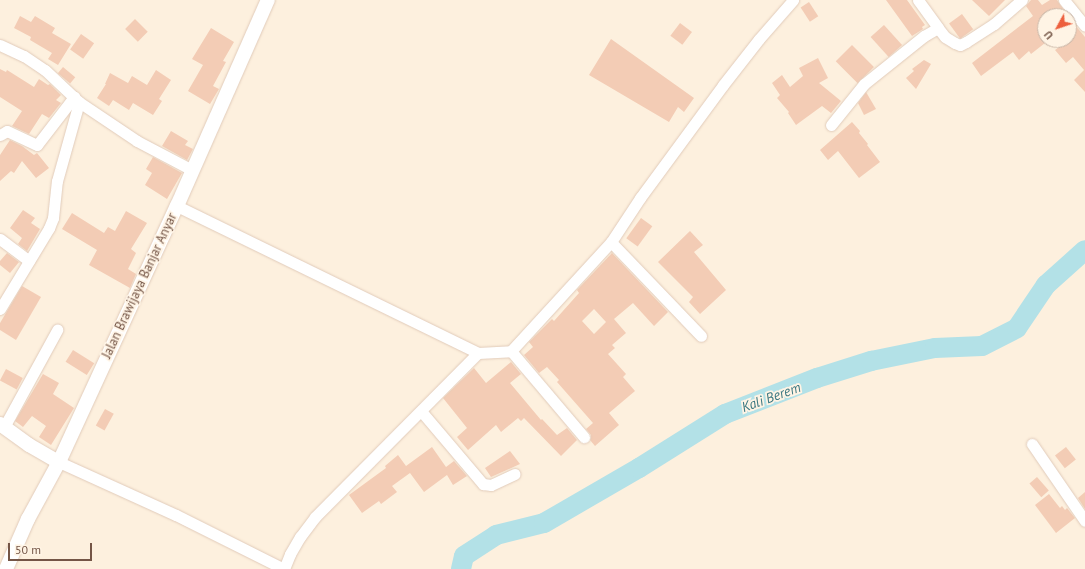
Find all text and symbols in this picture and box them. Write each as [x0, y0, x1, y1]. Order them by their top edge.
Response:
north arrow [1037, 8, 1077, 48]
text: U [1041, 28, 1056, 42]
street label: Jalan Brawijaya Banjar Anyar [99, 211, 181, 361]
water label: Kali Berem [739, 379, 803, 415]
scale bar [10, 535, 94, 561]
text: 50 m [15, 542, 41, 557]

